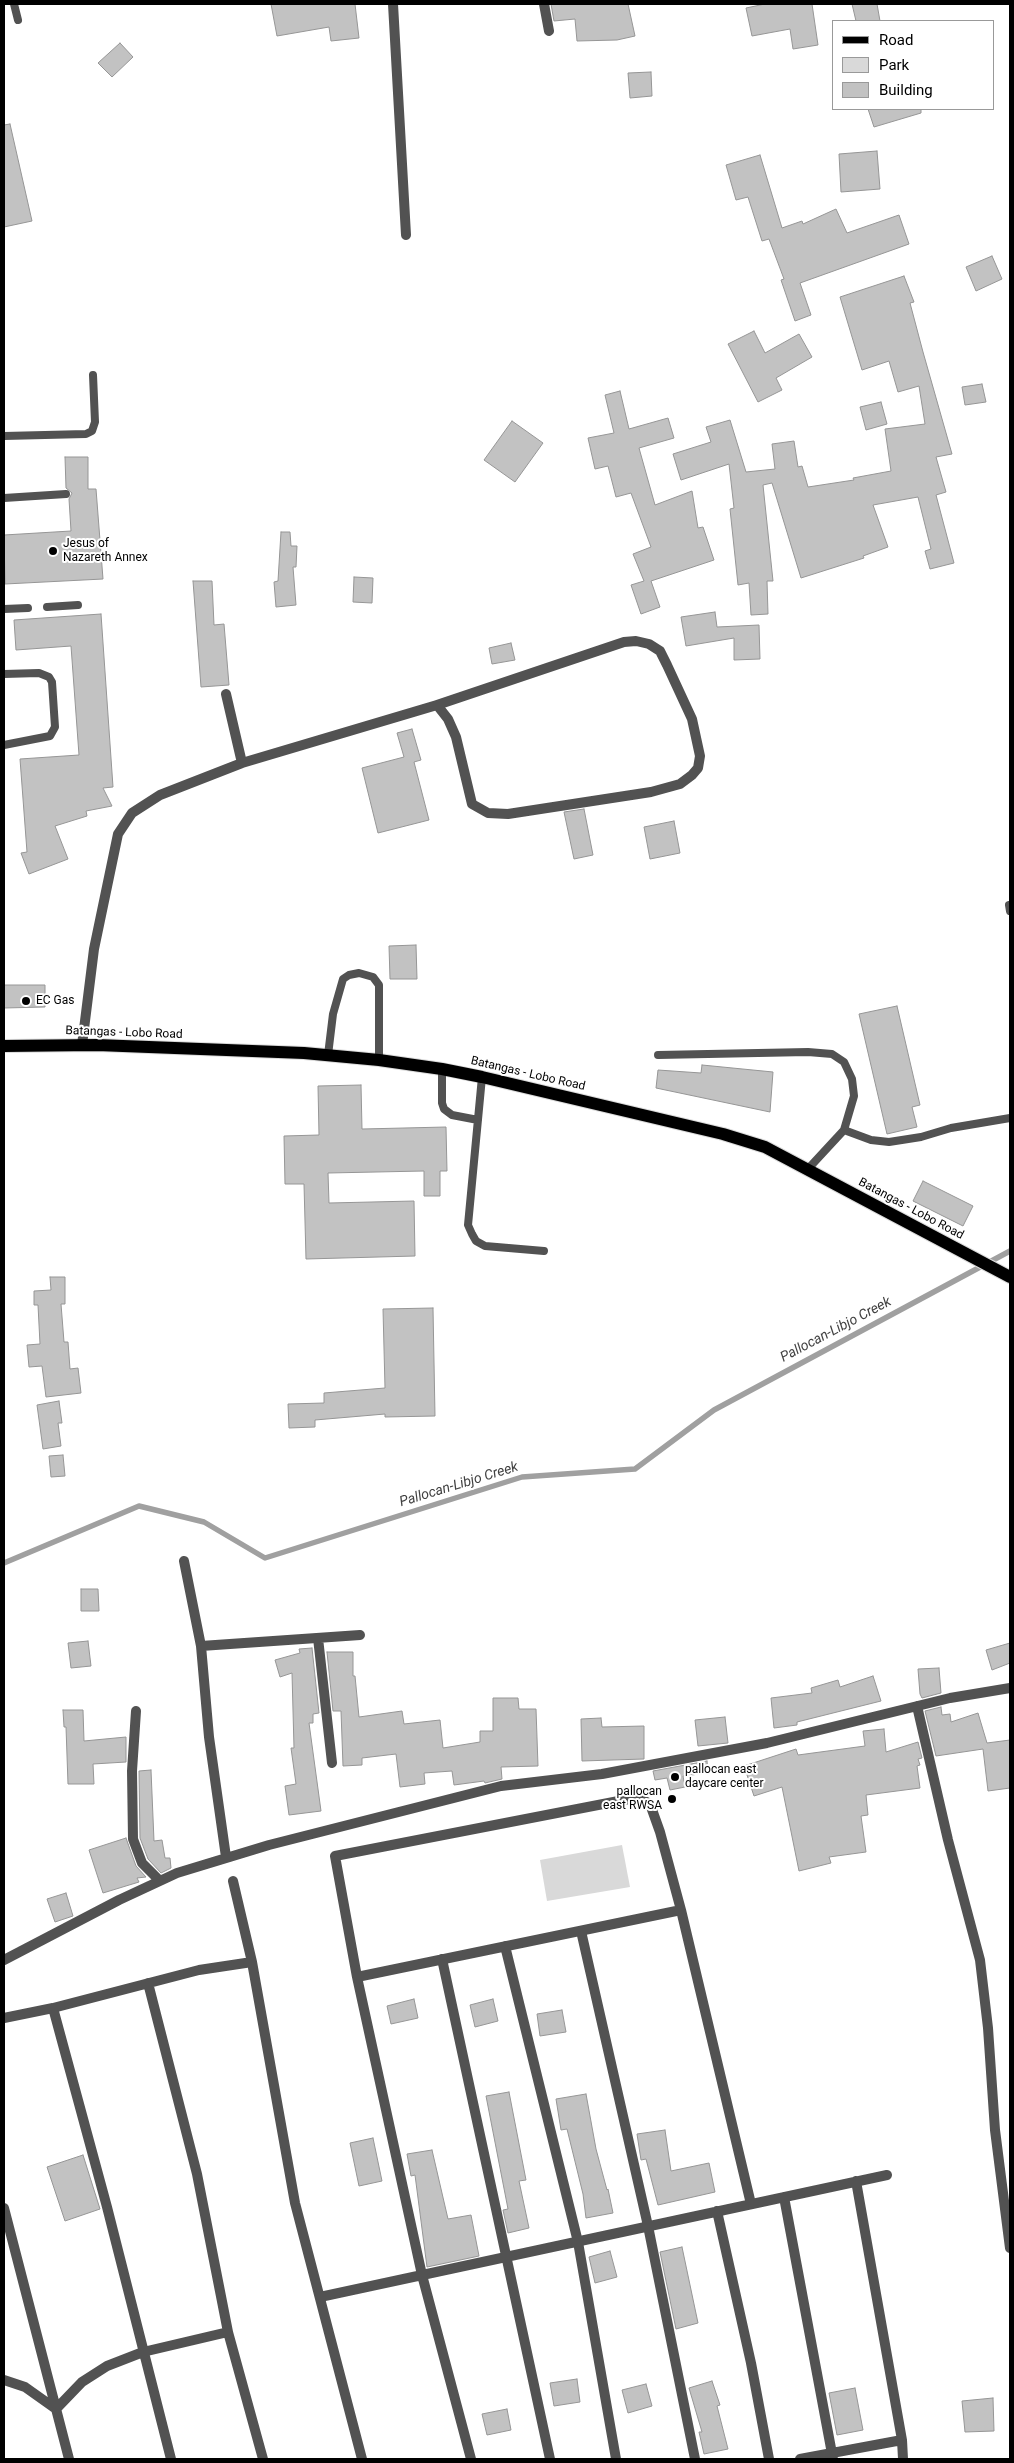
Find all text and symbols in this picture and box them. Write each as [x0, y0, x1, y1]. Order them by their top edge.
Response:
legend [832, 20, 994, 110]
text: Road [879, 31, 913, 49]
text: Park [879, 56, 909, 74]
text: Building [879, 81, 933, 99]
place label: Jesus of Nazareth Annex [63, 537, 148, 565]
marker: Jesus of Nazareth Annex [47, 545, 59, 557]
place label: EC Gas [36, 994, 75, 1008]
marker: EC Gas [20, 995, 32, 1007]
street label: Batangas - Lobo Road [65, 1024, 183, 1042]
street label: Batangas - Lobo Road [469, 1054, 587, 1094]
street label: Batangas - Lobo Road [856, 1175, 966, 1243]
water label: Pallocan-Libjo Creek [778, 1294, 894, 1366]
water label: Pallocan-Libjo Creek [398, 1459, 520, 1511]
place label: pallocan east daycare center [685, 1763, 764, 1791]
marker: pallocan east daycare center [669, 1771, 681, 1783]
place label: pallocan east RWSA [603, 1785, 662, 1813]
marker: pallocan east RWSA [666, 1793, 678, 1805]

